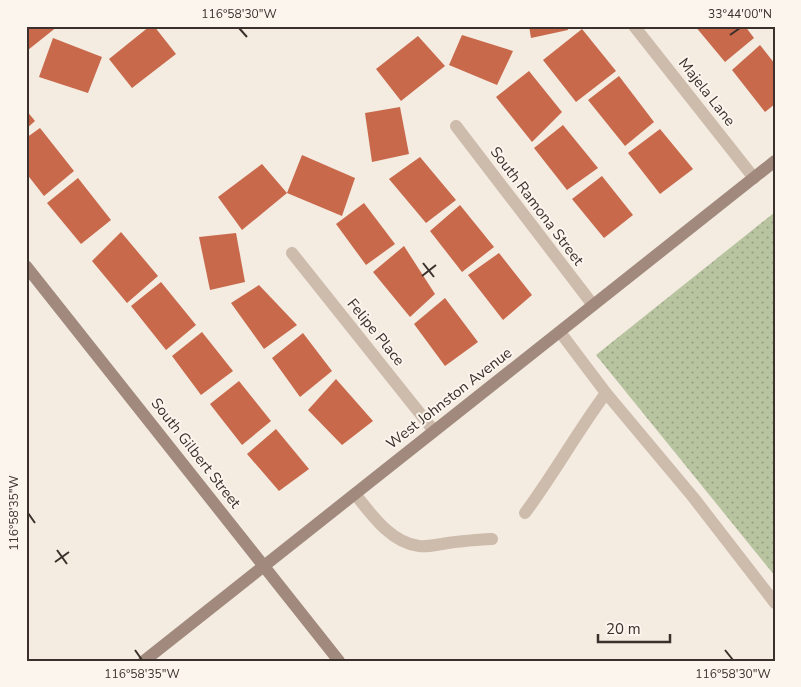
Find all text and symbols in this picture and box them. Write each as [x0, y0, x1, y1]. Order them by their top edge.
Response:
text: 116°58'30"W [201, 6, 277, 22]
text: 33°44'00"N [708, 6, 772, 22]
street label: Majela Lane [674, 54, 740, 130]
street label: South Ramona Street [486, 142, 589, 270]
street label: Felipe Place [343, 294, 409, 370]
street label: West Johnston Avenue [382, 343, 516, 453]
street label: South Gilbert Street [147, 394, 246, 513]
text: 116°58'35"W [6, 475, 22, 551]
scale bar [598, 612, 671, 644]
text: 20 m [606, 619, 641, 639]
text: 116°58'35"W [104, 666, 180, 682]
text: 116°58'30"W [695, 666, 771, 682]

